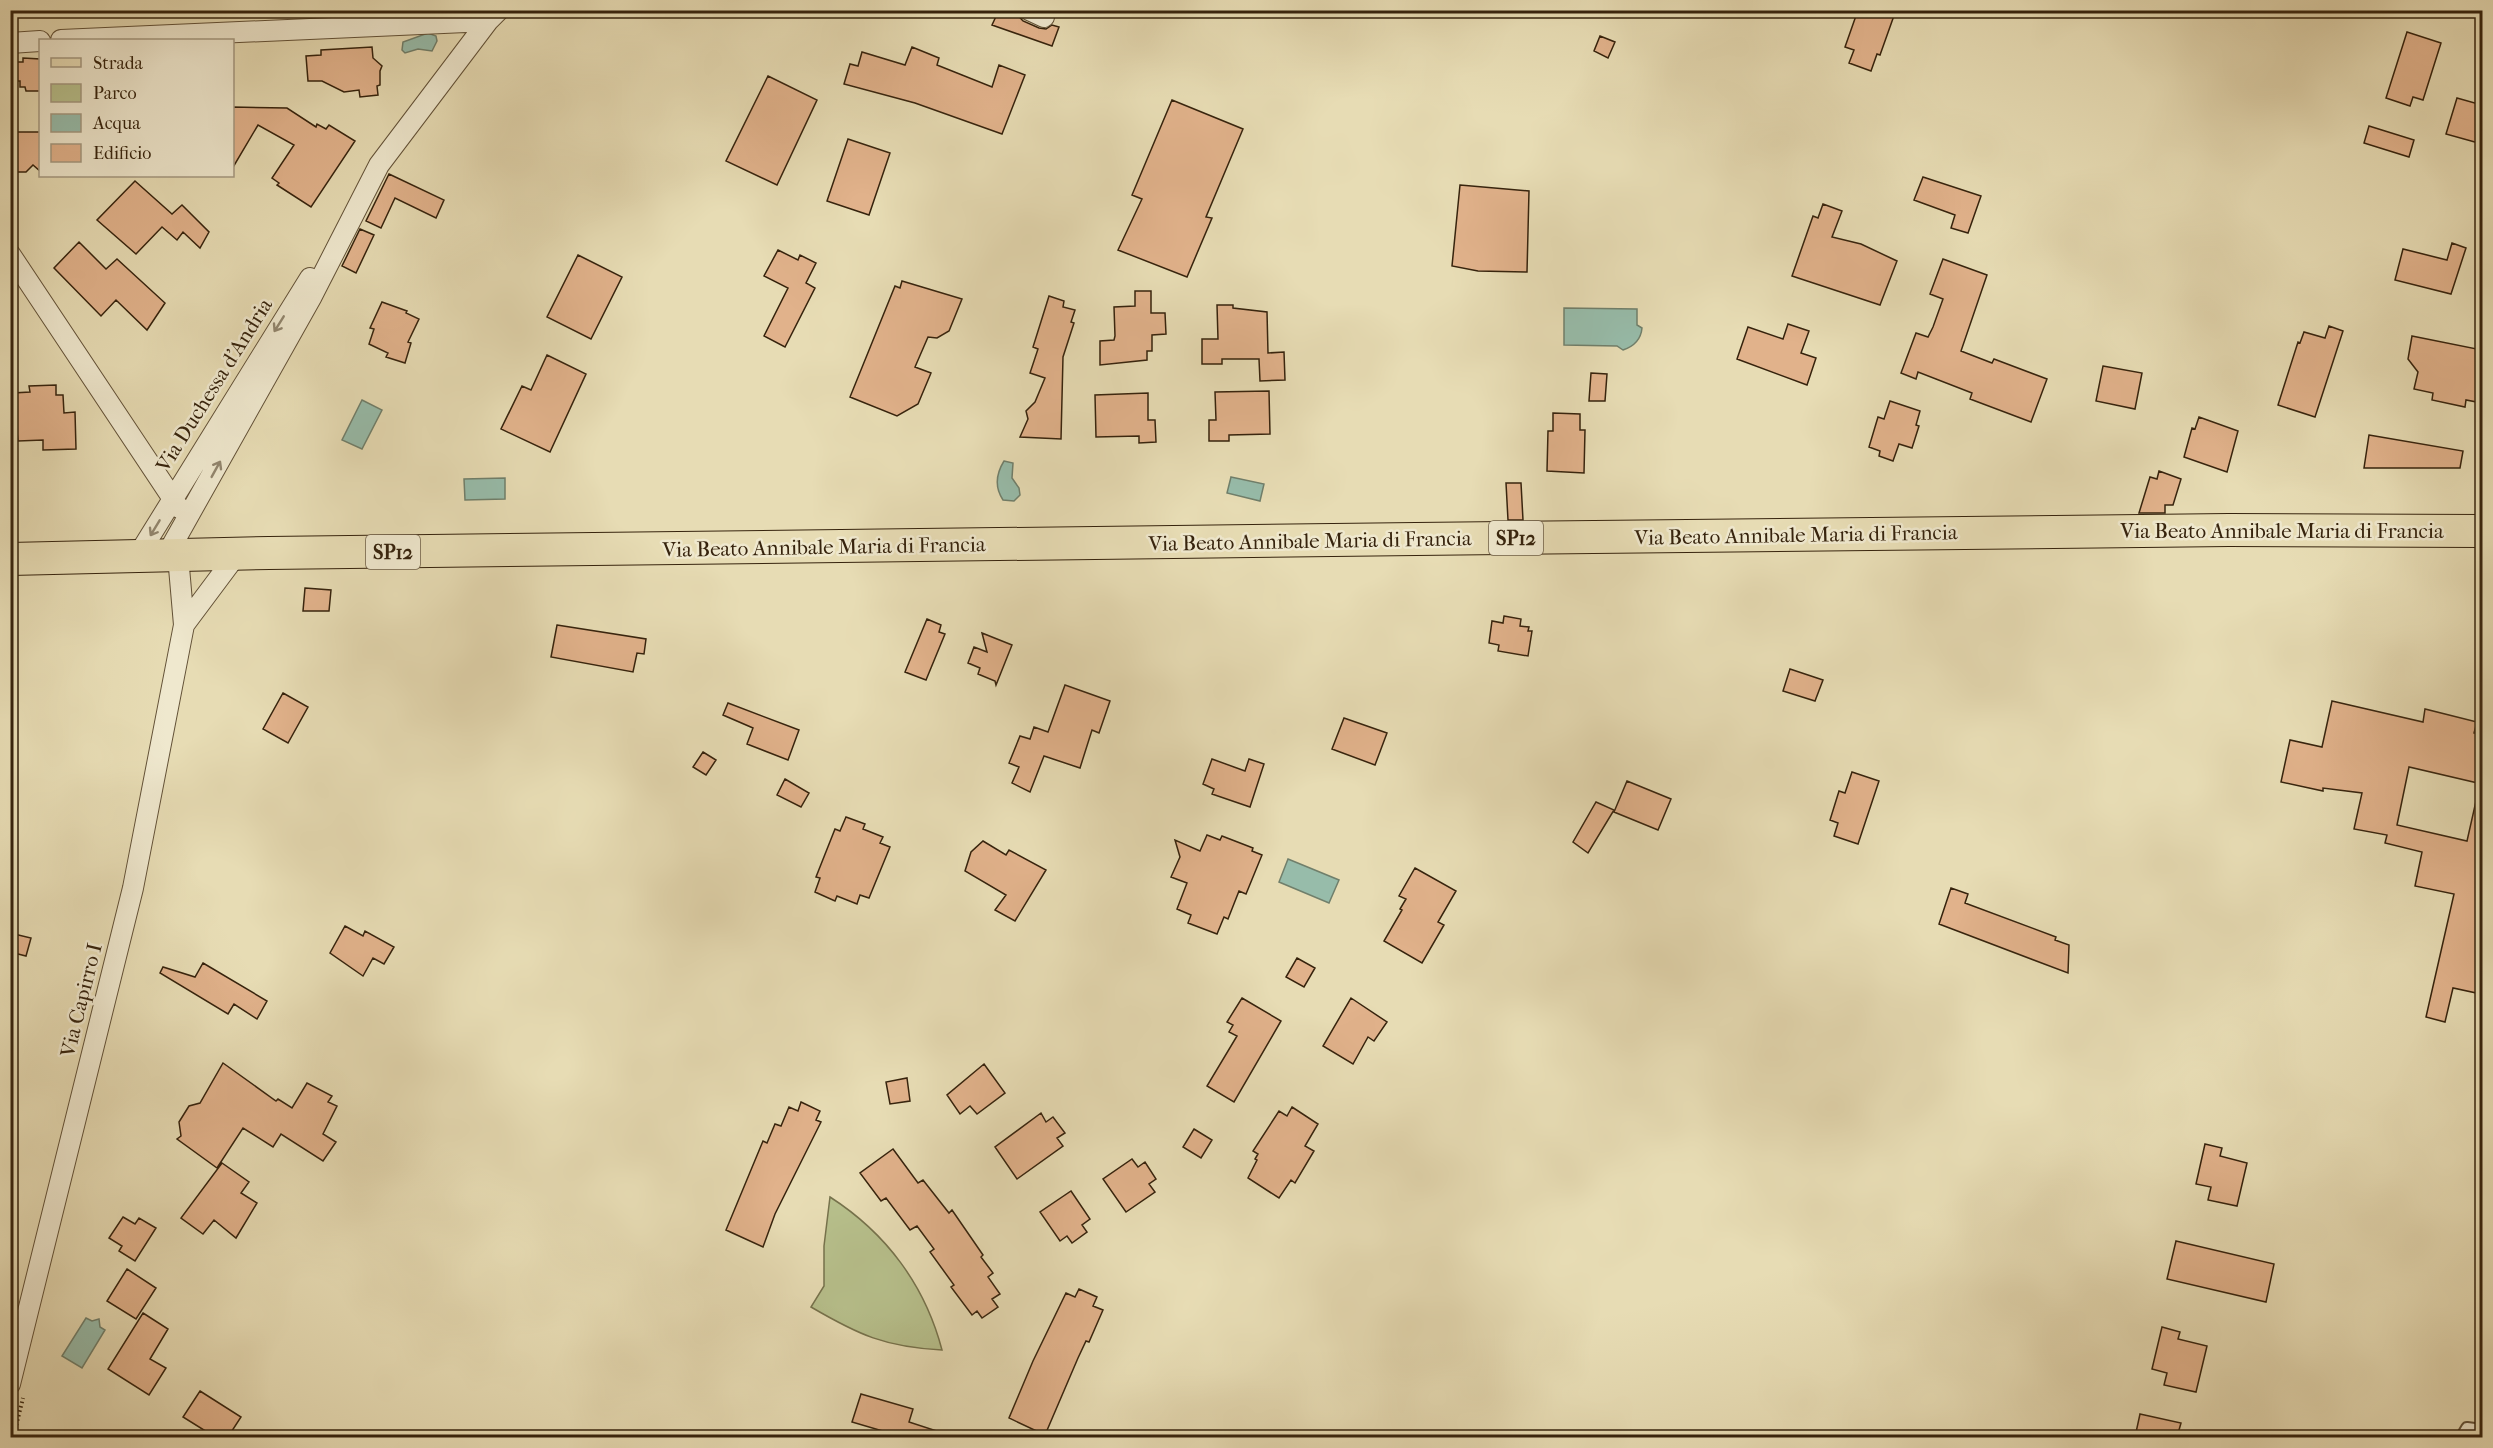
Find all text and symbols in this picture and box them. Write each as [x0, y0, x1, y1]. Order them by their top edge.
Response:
legend [39, 39, 234, 177]
text: Strada [93, 53, 144, 74]
text: Parco [93, 83, 137, 104]
text: Acqua [92, 113, 141, 134]
text: Edificio [93, 143, 151, 164]
street label: Via Duchessa d'Andria [150, 294, 277, 477]
one-way arrow [273, 315, 285, 332]
one-way arrow [210, 461, 222, 478]
one-way arrow [148, 519, 160, 536]
street label: Via Beato Annibale Maria di Francia [2119, 519, 2444, 543]
street label: Via Beato Annibale Maria di Francia [1633, 520, 1958, 550]
road number: SP12 [1489, 521, 1543, 555]
street label: Via Beato Annibale Maria di Francia [1147, 526, 1472, 556]
street label: Via Beato Annibale Maria di Francia [661, 532, 986, 562]
road number: SP12 [366, 535, 420, 569]
street label: Via Capirro I [55, 941, 107, 1060]

